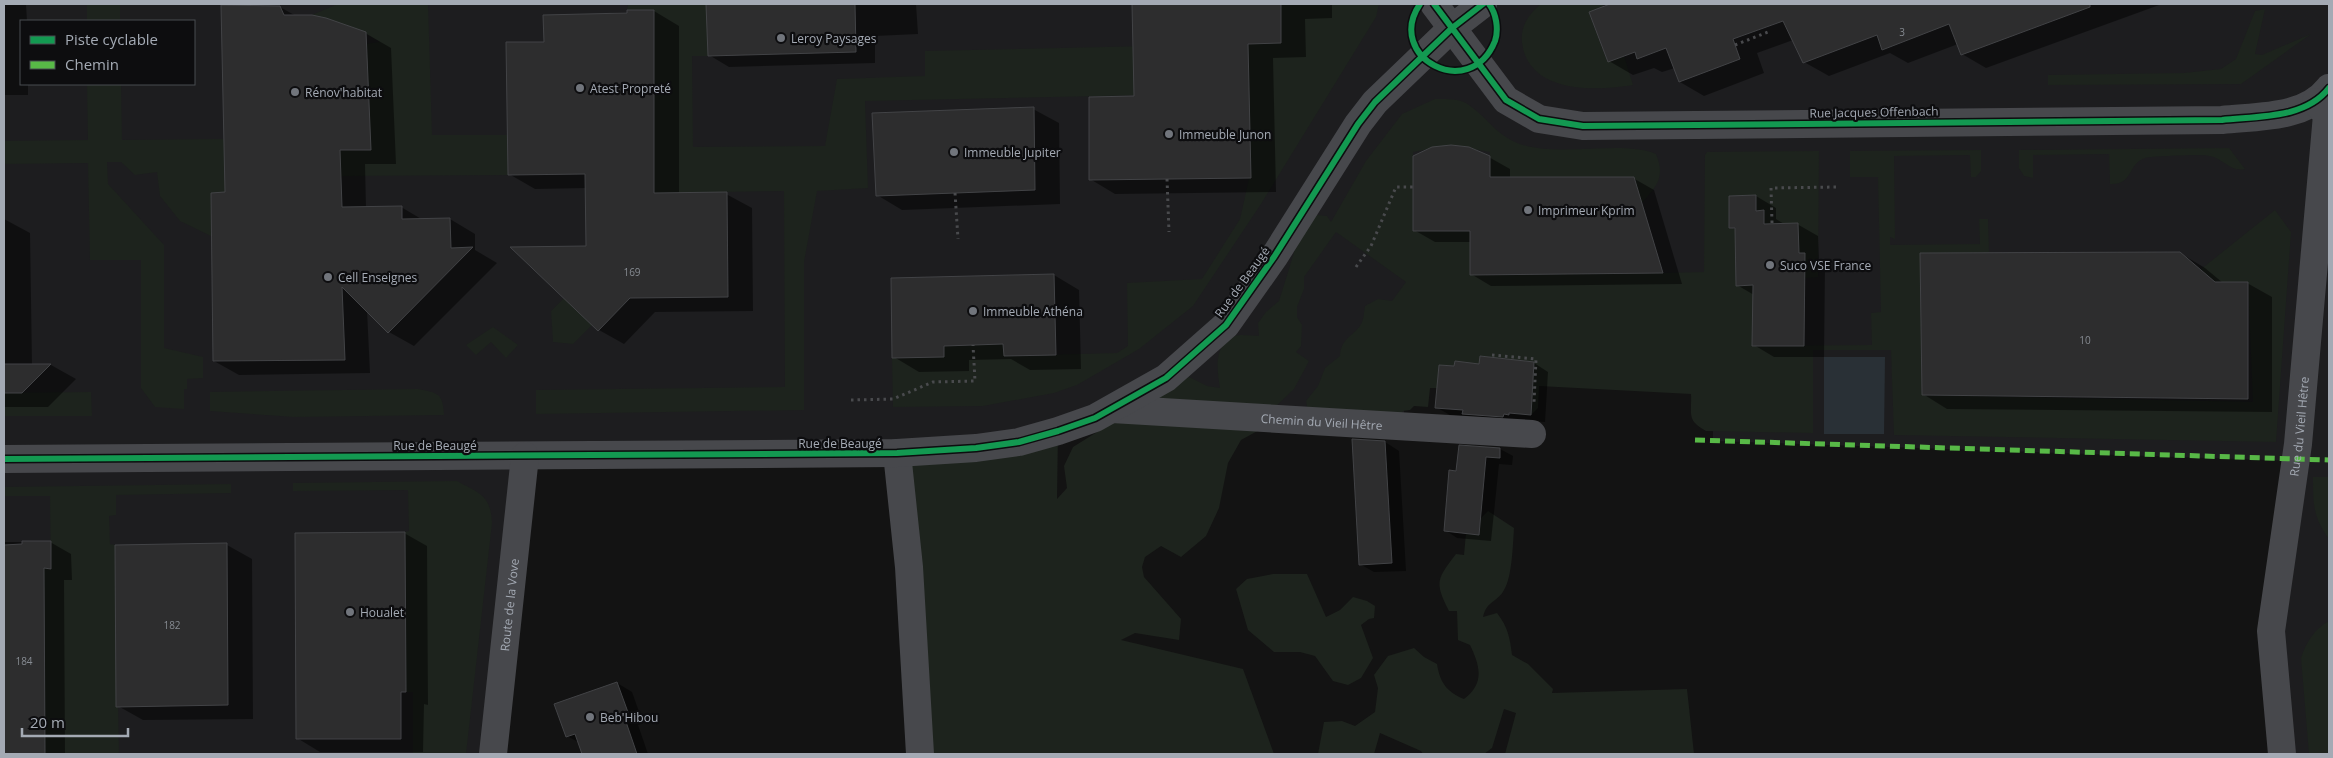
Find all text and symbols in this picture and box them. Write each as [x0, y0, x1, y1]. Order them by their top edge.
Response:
legend [20, 20, 195, 85]
house number: 3 [1899, 25, 1905, 39]
text: Piste cyclable [65, 29, 158, 49]
place label: Leroy Paysages [791, 30, 877, 47]
marker: Leroy Paysages [775, 32, 787, 44]
text: Chemin [65, 54, 119, 74]
place label: Atest Propreté [590, 80, 671, 97]
marker: Atest Propreté [574, 82, 586, 94]
place label: Rénov'habitat [305, 84, 382, 101]
marker: Rénov'habitat [289, 86, 301, 98]
street label: Rue Jacques Offenbach [1809, 102, 1939, 122]
place label: Immeuble Junon [1179, 126, 1271, 143]
marker: Immeuble Junon [1163, 128, 1175, 140]
place label: Immeuble Jupiter [964, 144, 1061, 161]
marker: Immeuble Jupiter [948, 146, 960, 158]
place label: Imprimeur Kprim [1538, 202, 1635, 219]
marker: Imprimeur Kprim [1522, 204, 1534, 216]
street label: Rue de Beaugé [1211, 243, 1274, 321]
place label: Suco VSE France [1780, 257, 1871, 274]
marker: Suco VSE France [1764, 259, 1776, 271]
house number: 169 [623, 265, 641, 279]
place label: Cell Enseignes [338, 269, 418, 286]
marker: Cell Enseignes [322, 271, 334, 283]
place label: Immeuble Athéna [983, 303, 1083, 320]
marker: Immeuble Athéna [967, 305, 979, 317]
house number: 10 [2079, 333, 2091, 347]
street label: Rue du Vieil Hêtre [2285, 376, 2312, 477]
street label: Chemin du Vieil Hêtre [1260, 409, 1383, 434]
street label: Rue de Beaugé [798, 435, 882, 452]
street label: Rue de Beaugé [393, 437, 477, 454]
street label: Route de la Vove [496, 557, 522, 652]
place label: Houalet [360, 604, 404, 621]
marker: Houalet [344, 606, 356, 618]
house number: 182 [163, 618, 181, 632]
house number: 184 [15, 654, 33, 668]
scale bar [22, 706, 129, 738]
place label: Beb'Hibou [600, 709, 658, 726]
marker: Beb'Hibou [584, 711, 596, 723]
text: 20 m [30, 712, 65, 732]

